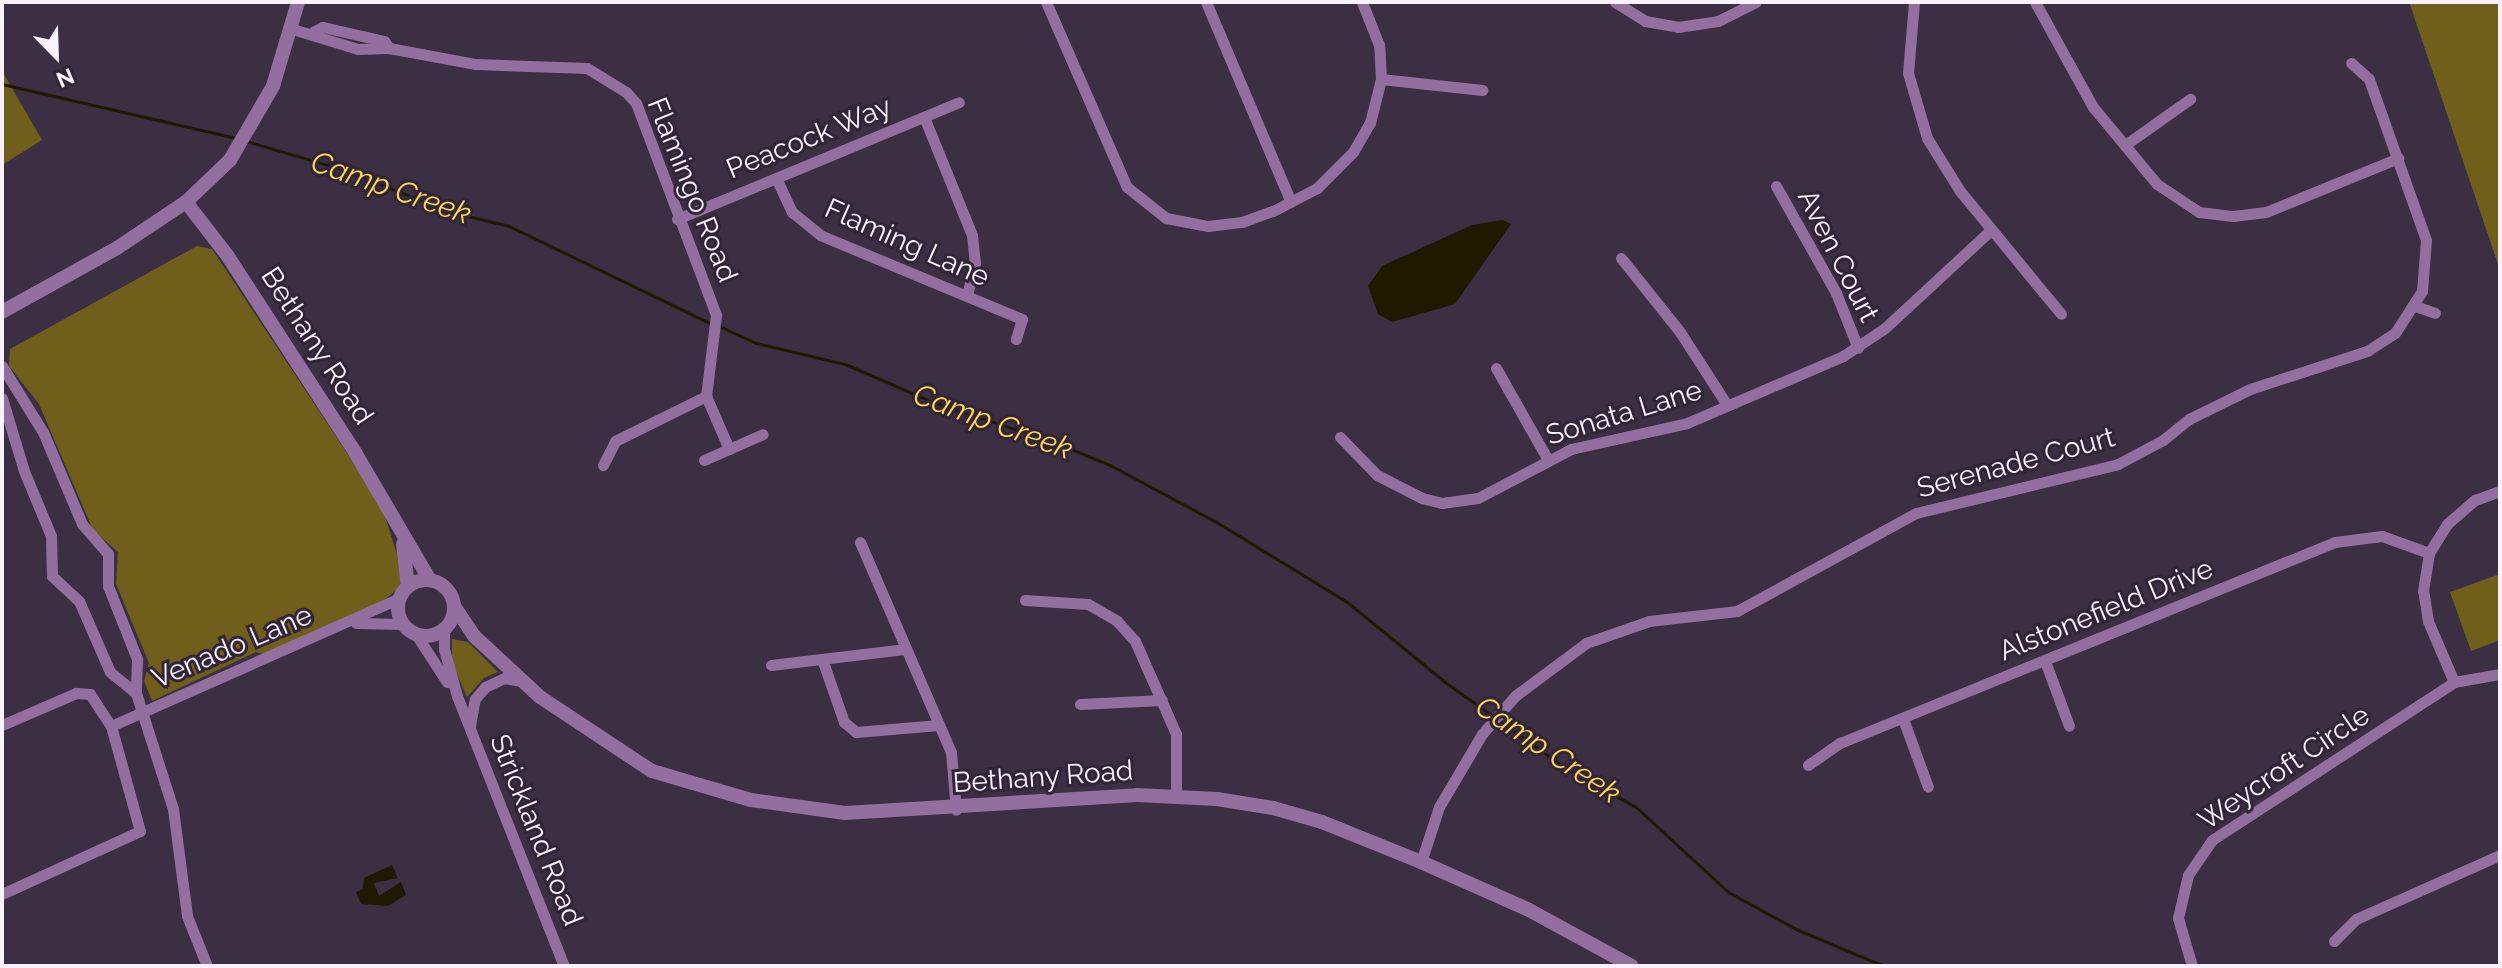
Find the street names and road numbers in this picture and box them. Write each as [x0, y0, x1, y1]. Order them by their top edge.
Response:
street label: Peacock Way [721, 89, 897, 187]
street label: Flamingo Road [640, 93, 744, 287]
street label: Aven Court [1790, 184, 1886, 328]
street label: Flaming Lane [820, 192, 994, 294]
street label: Bethany Road [254, 261, 380, 431]
street label: Sonata Lane [1542, 373, 1706, 453]
street label: Serenade Court [1913, 420, 2119, 506]
street label: Alstonefield Drive [1994, 552, 2218, 668]
street label: Venado Lane [147, 598, 317, 696]
street label: Weycroft Circle [2192, 698, 2376, 838]
street label: Strickland Road [482, 730, 590, 930]
street label: Bethany Road [951, 754, 1135, 800]

